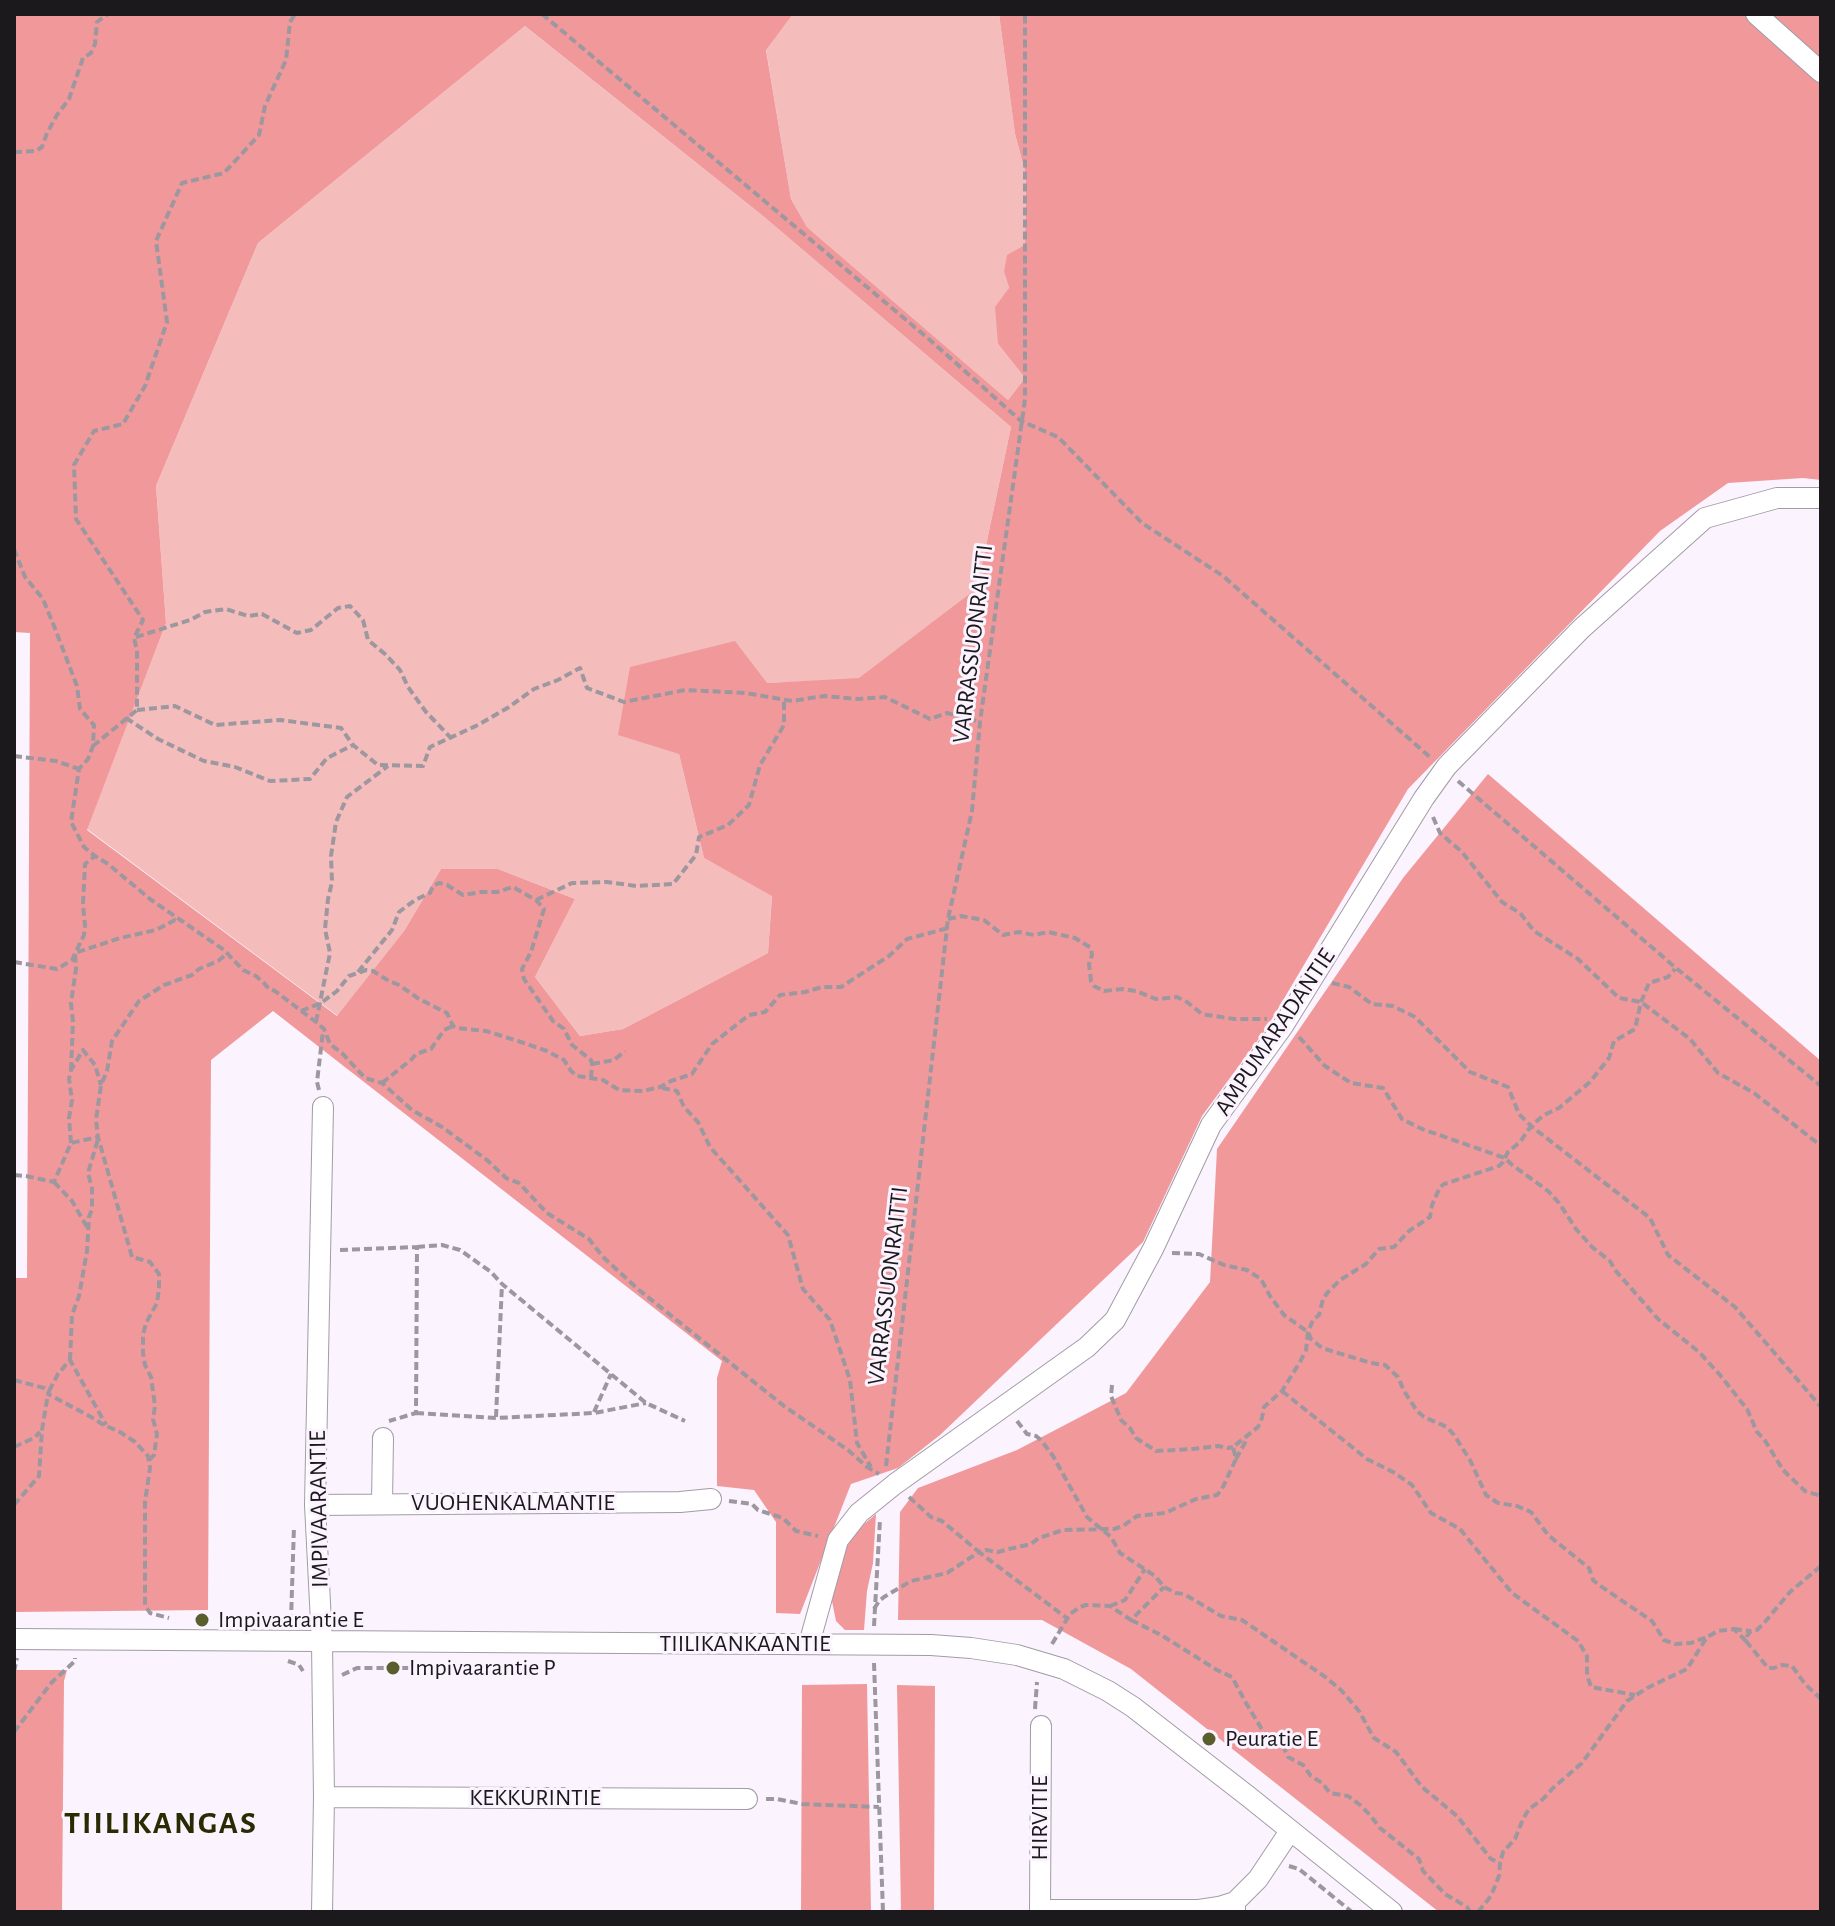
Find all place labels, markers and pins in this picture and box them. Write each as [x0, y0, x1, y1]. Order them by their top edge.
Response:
place label: Impivaarantie E [218, 1606, 364, 1634]
marker: Impivaarantie E [193, 1611, 211, 1629]
place label: Impivaarantie P [409, 1654, 556, 1682]
marker: Impivaarantie P [384, 1659, 402, 1677]
place label: Peuratie E [1225, 1725, 1318, 1753]
marker: Peuratie E [1200, 1730, 1218, 1748]

